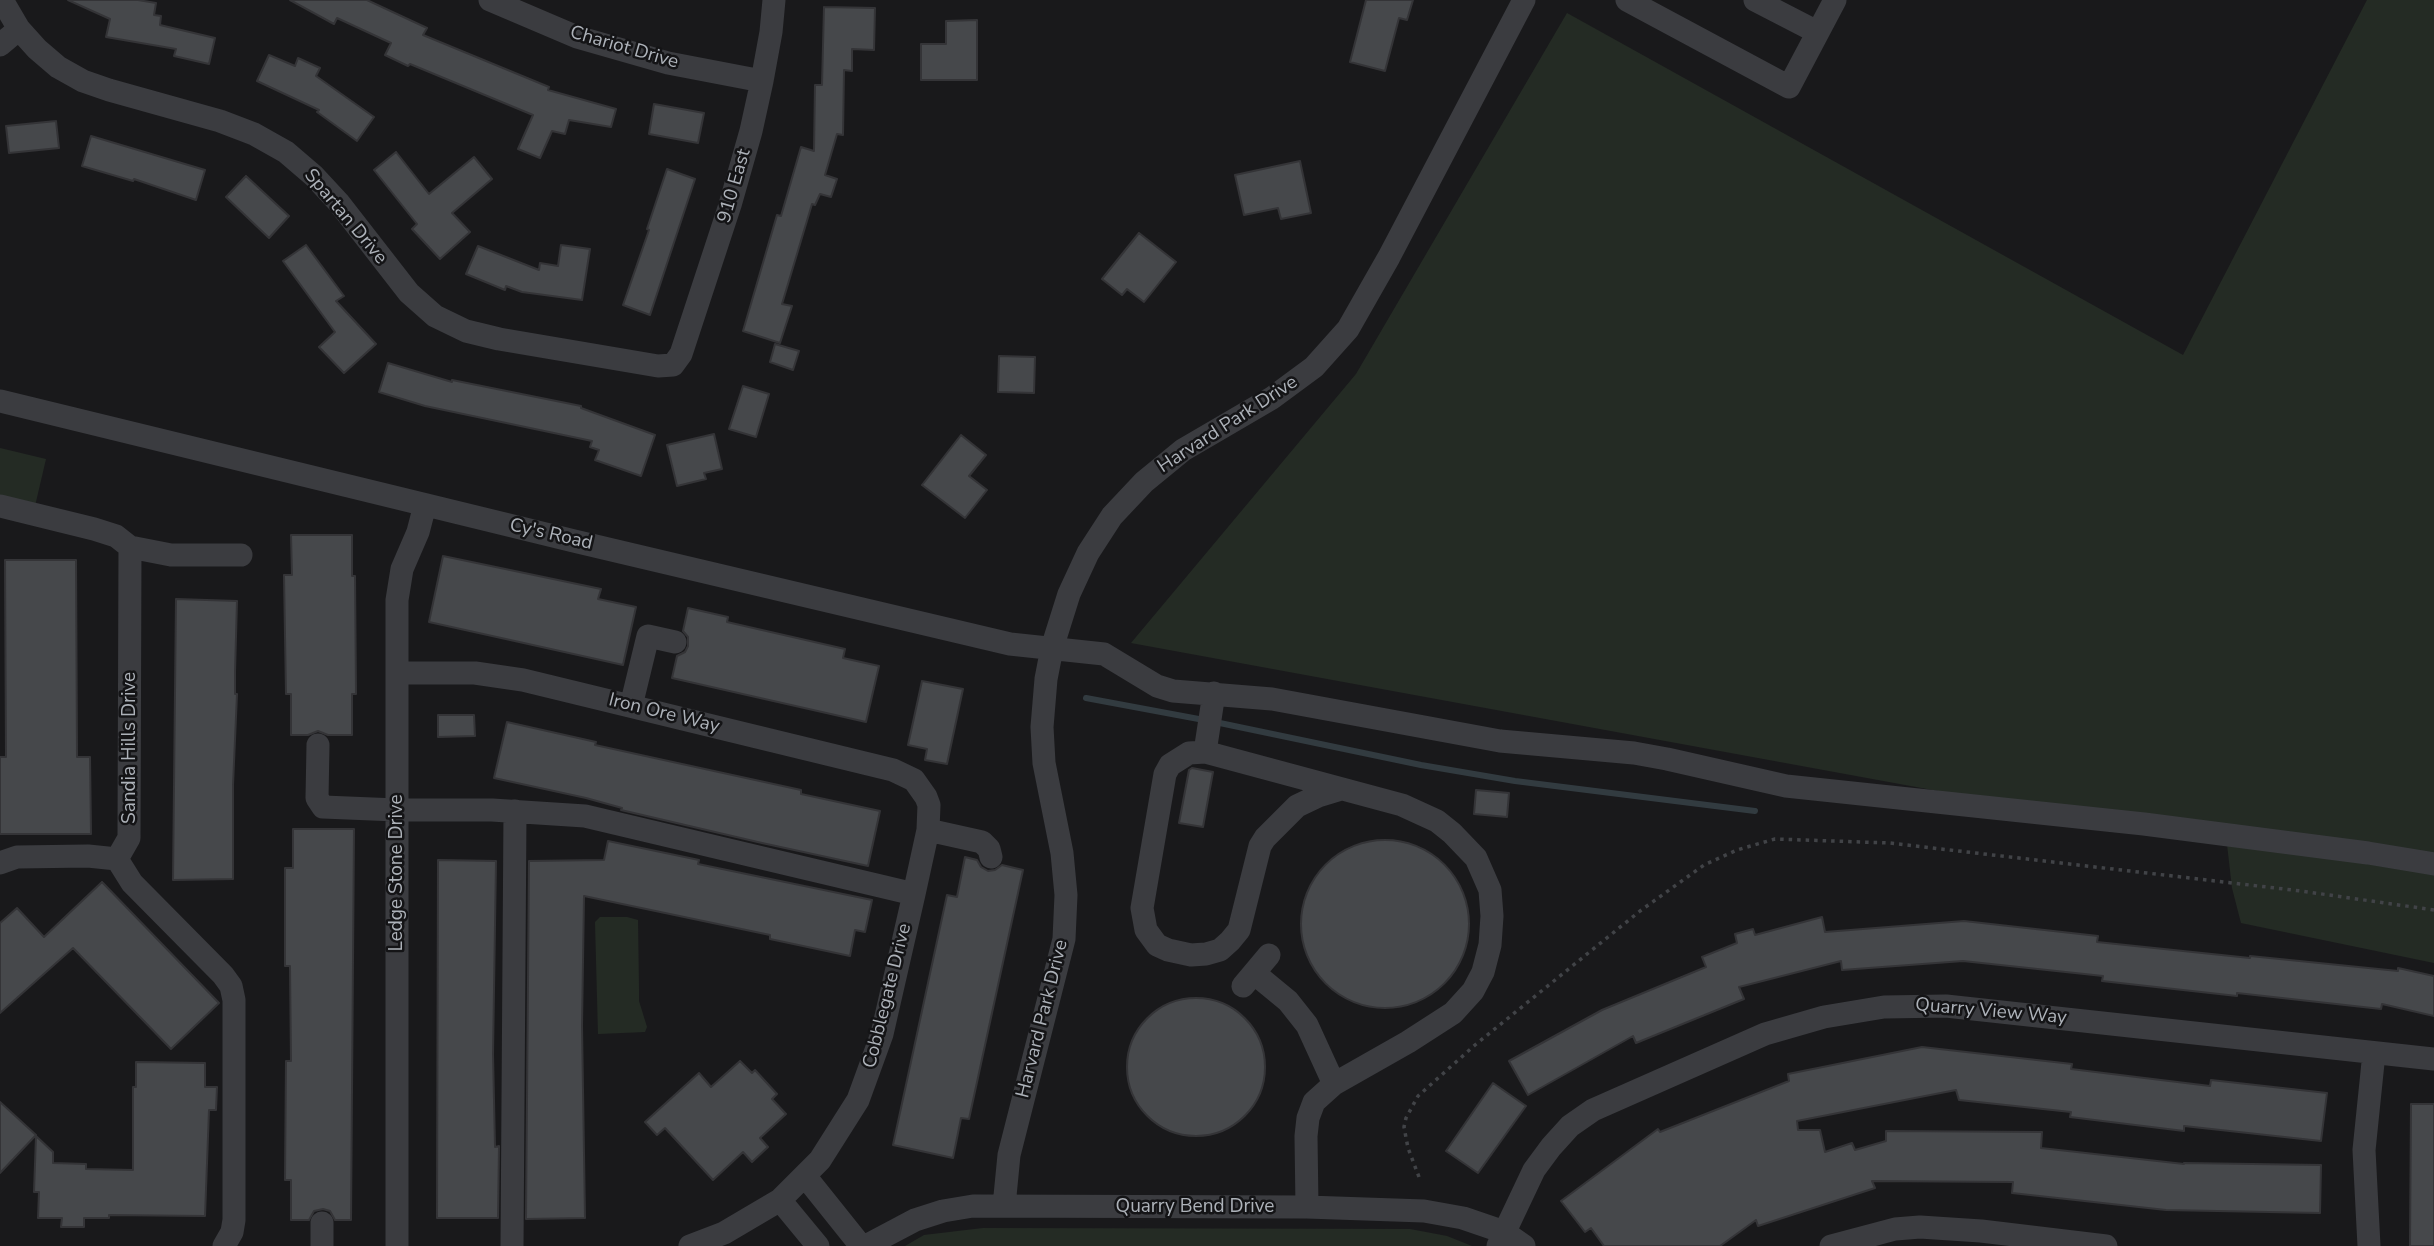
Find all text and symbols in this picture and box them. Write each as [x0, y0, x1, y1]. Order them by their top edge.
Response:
street label: Chariot Drive [567, 22, 681, 74]
street label: 910 East [714, 146, 756, 226]
street label: Spartan Drive [298, 165, 392, 269]
street label: Harvard Park Drive [1154, 371, 1302, 479]
street label: Cy's Road [507, 514, 595, 556]
street label: Sandia Hills Drive [119, 672, 141, 824]
street label: Iron Ore Way [606, 689, 722, 739]
street label: Ledge Stone Drive [386, 794, 408, 952]
street label: Cobblegate Drive [859, 921, 917, 1071]
street label: Harvard Park Drive [1012, 938, 1074, 1100]
street label: Quarry View Way [1914, 994, 2068, 1030]
street label: Quarry Bend Drive [1116, 1196, 1274, 1218]

